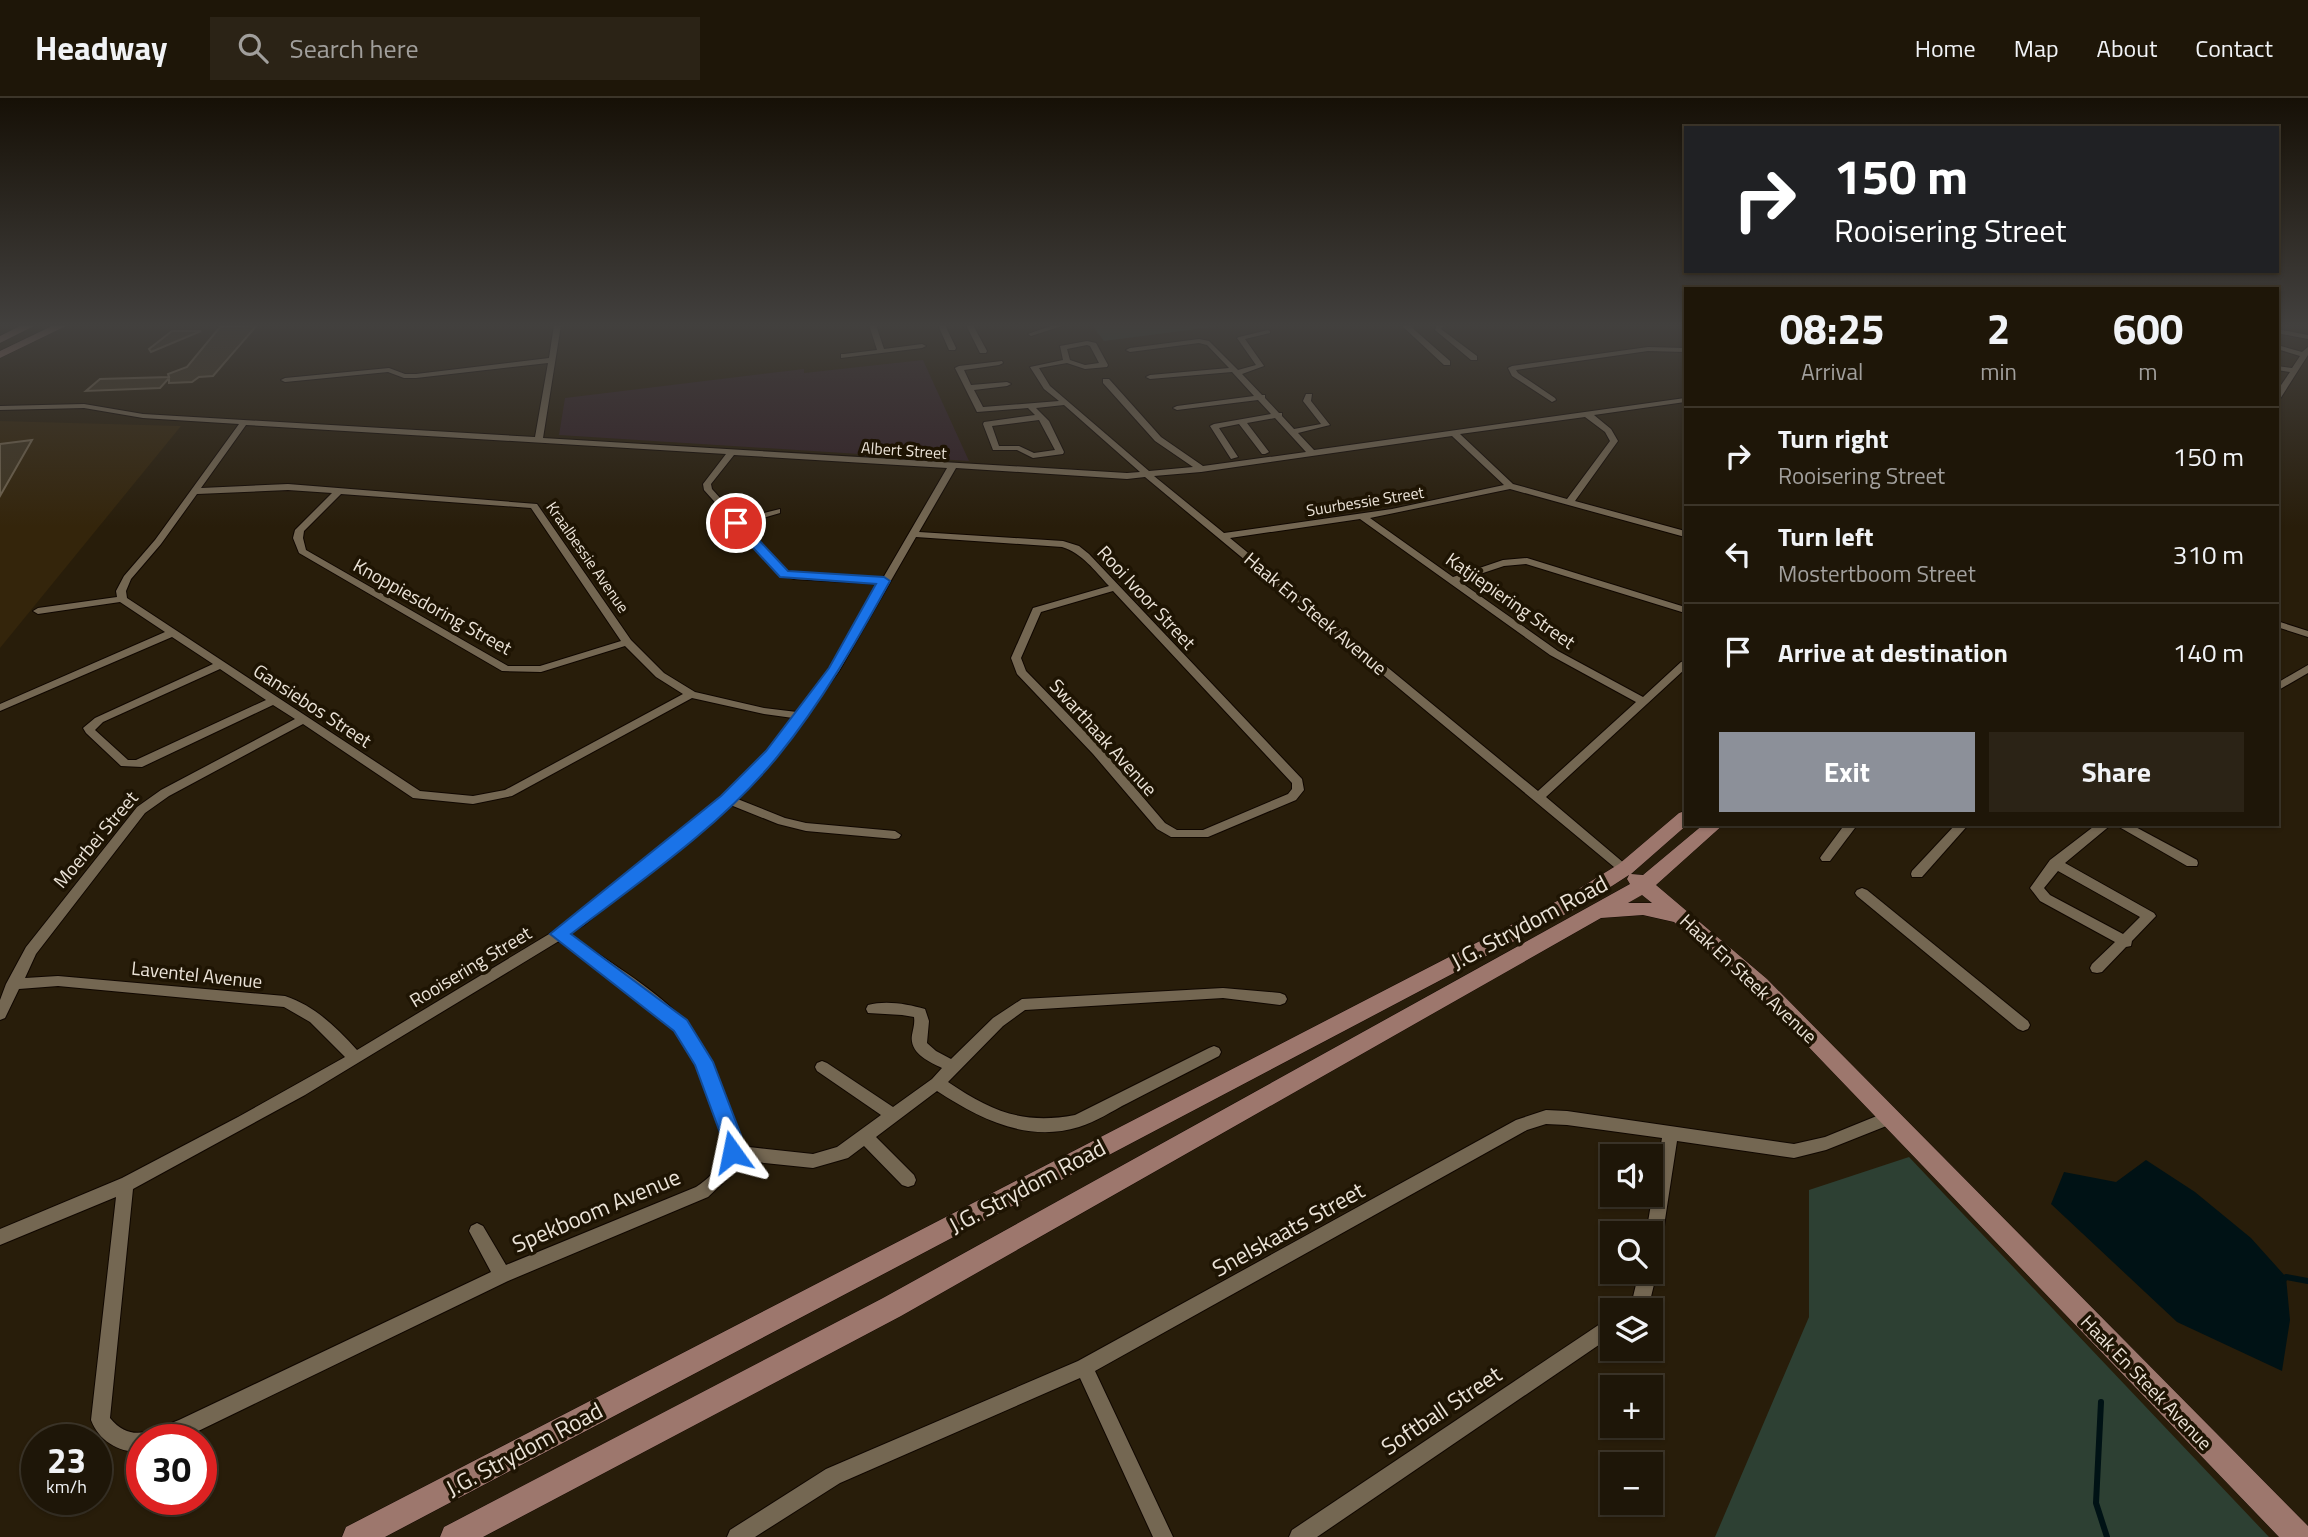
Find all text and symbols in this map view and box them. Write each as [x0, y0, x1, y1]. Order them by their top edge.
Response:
search box [210, 17, 700, 80]
text: Headway [35, 23, 168, 73]
icon: search [234, 29, 272, 67]
text: Search here [290, 29, 419, 68]
text: Home [1915, 30, 1976, 66]
text: Map [2014, 30, 2059, 66]
text: About [2097, 30, 2157, 66]
text: Contact [2195, 30, 2273, 66]
text: 150 m [1834, 138, 1968, 213]
icon: right [1719, 154, 1810, 245]
text: Rooisering Street [1834, 206, 2067, 254]
text: 08:25 [1780, 296, 1885, 360]
text: 2 [1987, 296, 2010, 360]
text: 600 [2113, 296, 2183, 360]
text: Arrival [1801, 354, 1863, 389]
text: min [1980, 354, 2017, 389]
text: m [2138, 354, 2158, 389]
text: Turn right [1778, 419, 1889, 458]
street label: Albert Street [860, 435, 948, 465]
icon: right [1719, 437, 1757, 475]
text: 150 m [2173, 437, 2244, 476]
text: Rooisering Street [1778, 458, 1945, 493]
street label: Suurbessie Street [1304, 480, 1426, 522]
pin [706, 493, 766, 553]
street label: Kraalbessie Avenue [541, 497, 635, 617]
icon: arrive [717, 504, 755, 542]
text: Turn left [1778, 517, 1873, 556]
icon: left [1719, 535, 1757, 573]
text: 310 m [2173, 535, 2244, 574]
street label: Rooi Ivoor Street [1091, 538, 1203, 656]
street label: Haak En Steek Avenue [1238, 544, 1394, 682]
street label: Katjiepiering Street [1440, 544, 1582, 656]
street label: Knoppiesdoring Street [348, 550, 518, 662]
text: Mostertboom Street [1778, 556, 1976, 591]
icon: arrive [1719, 633, 1757, 671]
text: Arrive at destination [1778, 633, 2008, 672]
text: 140 m [2173, 633, 2244, 672]
street label: Gansiebos Street [248, 656, 378, 754]
street label: Swarthaak Avenue [1043, 672, 1165, 802]
button: Exit [1719, 732, 1975, 812]
button: Share [1989, 732, 2244, 812]
street label: Moerbei Street [46, 784, 145, 894]
street label: J.G. Strydom Road [1444, 866, 1614, 978]
street label: Haak En Steek Avenue [1674, 906, 1824, 1050]
street label: Rooisering Street [403, 918, 537, 1014]
street label: Laventel Avenue [130, 953, 264, 995]
position arrow [695, 1115, 769, 1189]
street label: J.G. Strydom Road [942, 1130, 1112, 1242]
map controls [1600, 1144, 1663, 1515]
button: sound [1600, 1144, 1663, 1207]
street label: Spekboom Avenue [506, 1159, 686, 1261]
street label: Snelskaats Street [1205, 1173, 1371, 1285]
button: search [1600, 1221, 1663, 1284]
button: layers [1600, 1298, 1663, 1361]
street label: Haak En Steek Avenue [2074, 1308, 2220, 1456]
street label: Softball Street [1374, 1357, 1508, 1463]
button: + [1600, 1375, 1663, 1438]
street label: J.G. Strydom Road [439, 1393, 609, 1505]
speed limit sign: 30 [126, 1424, 217, 1515]
text: 23 [47, 1433, 86, 1487]
button: − [1600, 1452, 1663, 1515]
text: km/h [46, 1473, 87, 1500]

